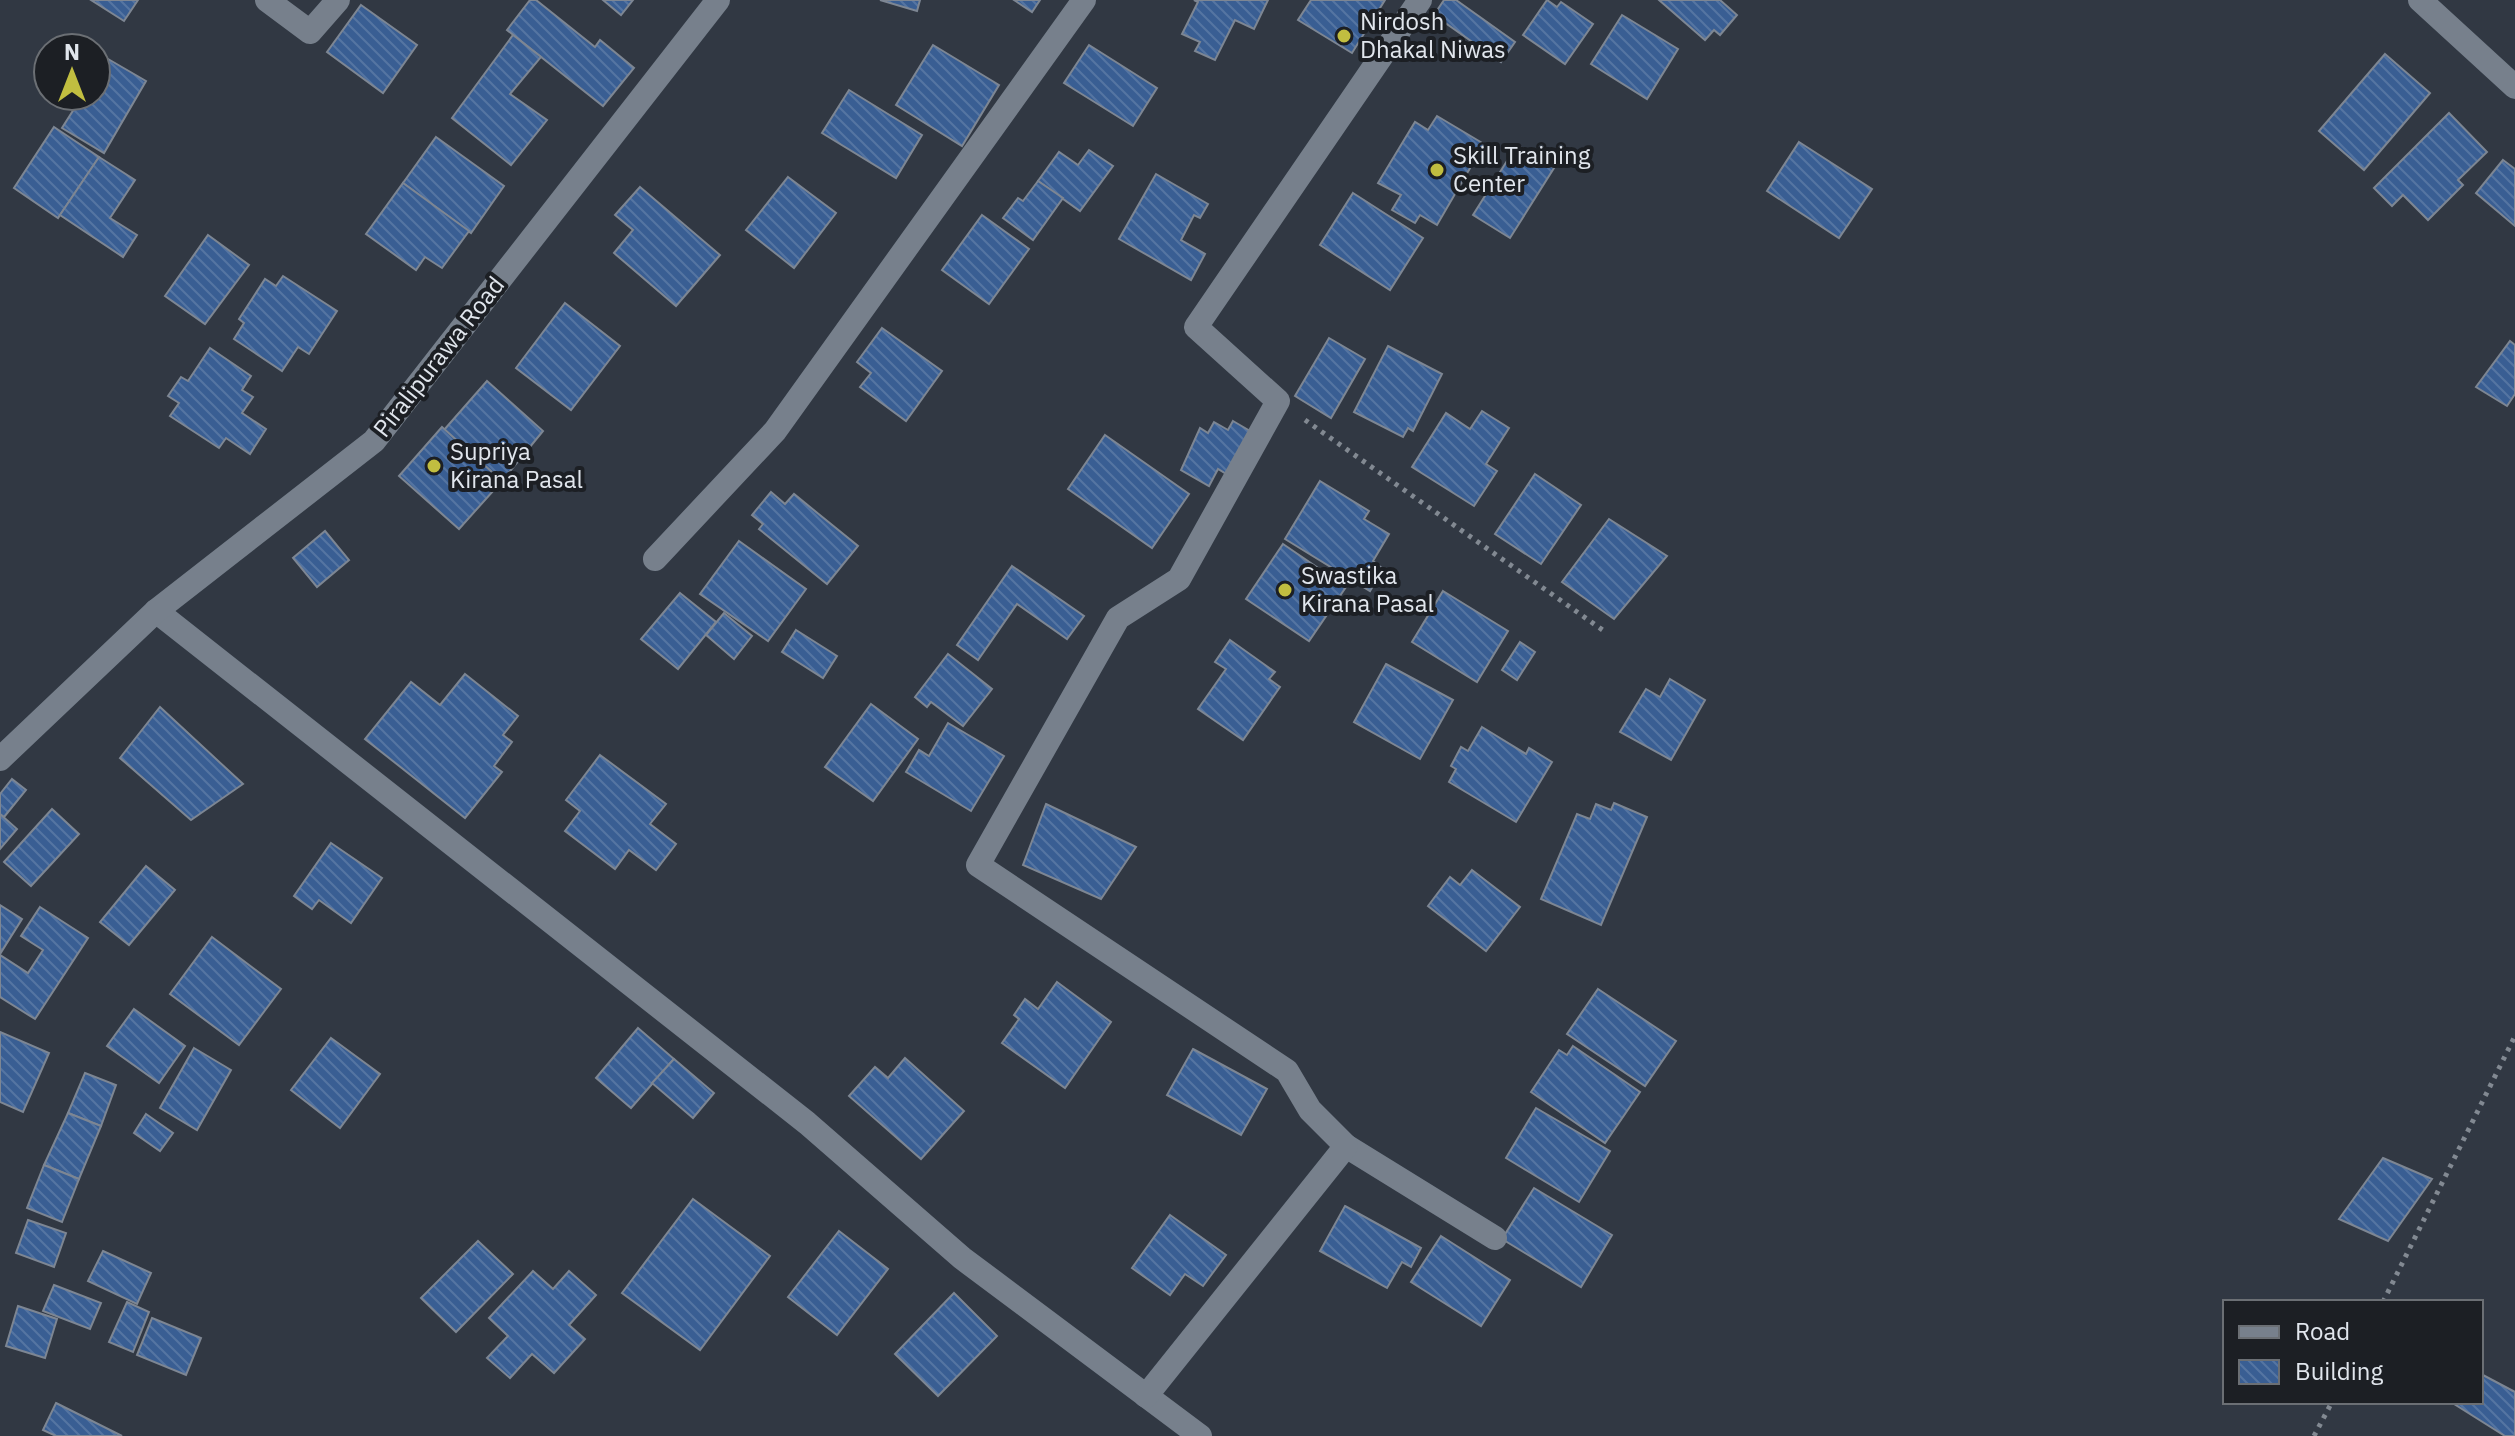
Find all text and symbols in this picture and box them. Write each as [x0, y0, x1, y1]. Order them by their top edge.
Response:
place label: Nirdosh Dhakal Niwas [1360, 5, 1506, 65]
marker: Nirdosh Dhakal Niwas [1335, 27, 1353, 45]
north arrow [32, 32, 112, 112]
text: N [64, 37, 80, 66]
place label: Skill Training Center [1453, 139, 1591, 199]
marker: Skill Training Center [1428, 161, 1446, 179]
street label: Piralipurawa Road [365, 270, 511, 443]
place label: Supriya Kirana Pasal [450, 435, 583, 495]
marker: Supriya Kirana Pasal [425, 457, 443, 475]
place label: Swastika Kirana Pasal [1301, 559, 1434, 619]
marker: Swastika Kirana Pasal [1276, 581, 1294, 599]
legend [2223, 1300, 2483, 1404]
text: Road [2295, 1315, 2350, 1347]
text: Building [2295, 1355, 2383, 1387]

